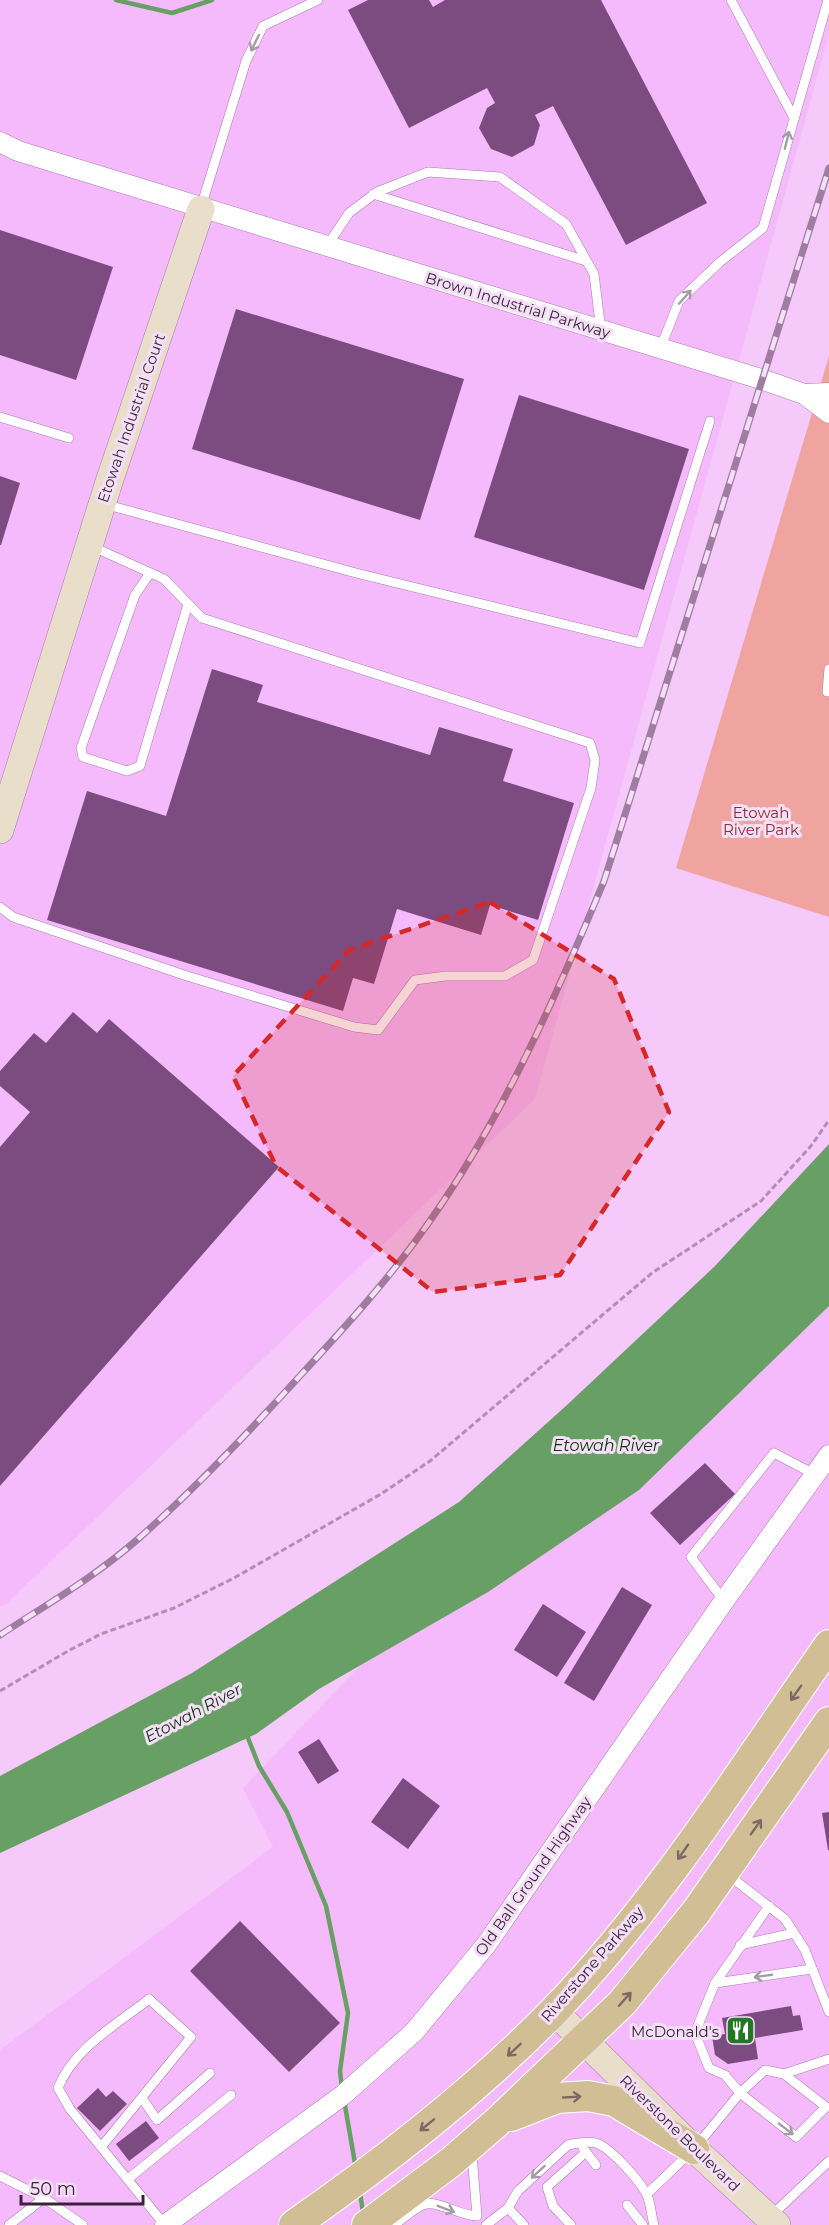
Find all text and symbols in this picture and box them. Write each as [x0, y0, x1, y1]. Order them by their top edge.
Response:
one-way arrow [249, 33, 260, 51]
one-way arrow [782, 131, 794, 150]
street label: Brown Industrial Parkway [423, 268, 613, 342]
one-way arrow [678, 289, 692, 304]
street label: Etowah Industrial Court [93, 331, 169, 505]
park label: Etowah River Park [723, 803, 799, 839]
water label: Etowah River [553, 1436, 660, 1455]
water label: Etowah River [142, 1679, 245, 1746]
one-way arrow [790, 1684, 802, 1700]
street label: Old Ball Ground Highway [471, 1792, 596, 1959]
one-way arrow [750, 1820, 762, 1836]
one-way arrow [677, 1843, 689, 1860]
street label: Riverstone Parkway [537, 1902, 648, 2026]
one-way arrow [754, 1971, 774, 1982]
one-way arrow [618, 1992, 632, 2007]
restaurant icon: McDonald's [724, 2015, 756, 2047]
place label: McDonald's [631, 2022, 719, 2041]
one-way arrow [506, 2043, 521, 2057]
street label: Riverstone Boulevard [616, 2071, 744, 2195]
one-way arrow [562, 2091, 582, 2102]
one-way arrow [419, 2119, 435, 2132]
one-way arrow [778, 2123, 794, 2136]
one-way arrow [531, 2165, 546, 2179]
scale bar [21, 2168, 142, 2206]
text: 50 m [30, 2178, 76, 2200]
one-way arrow [436, 2204, 454, 2215]

